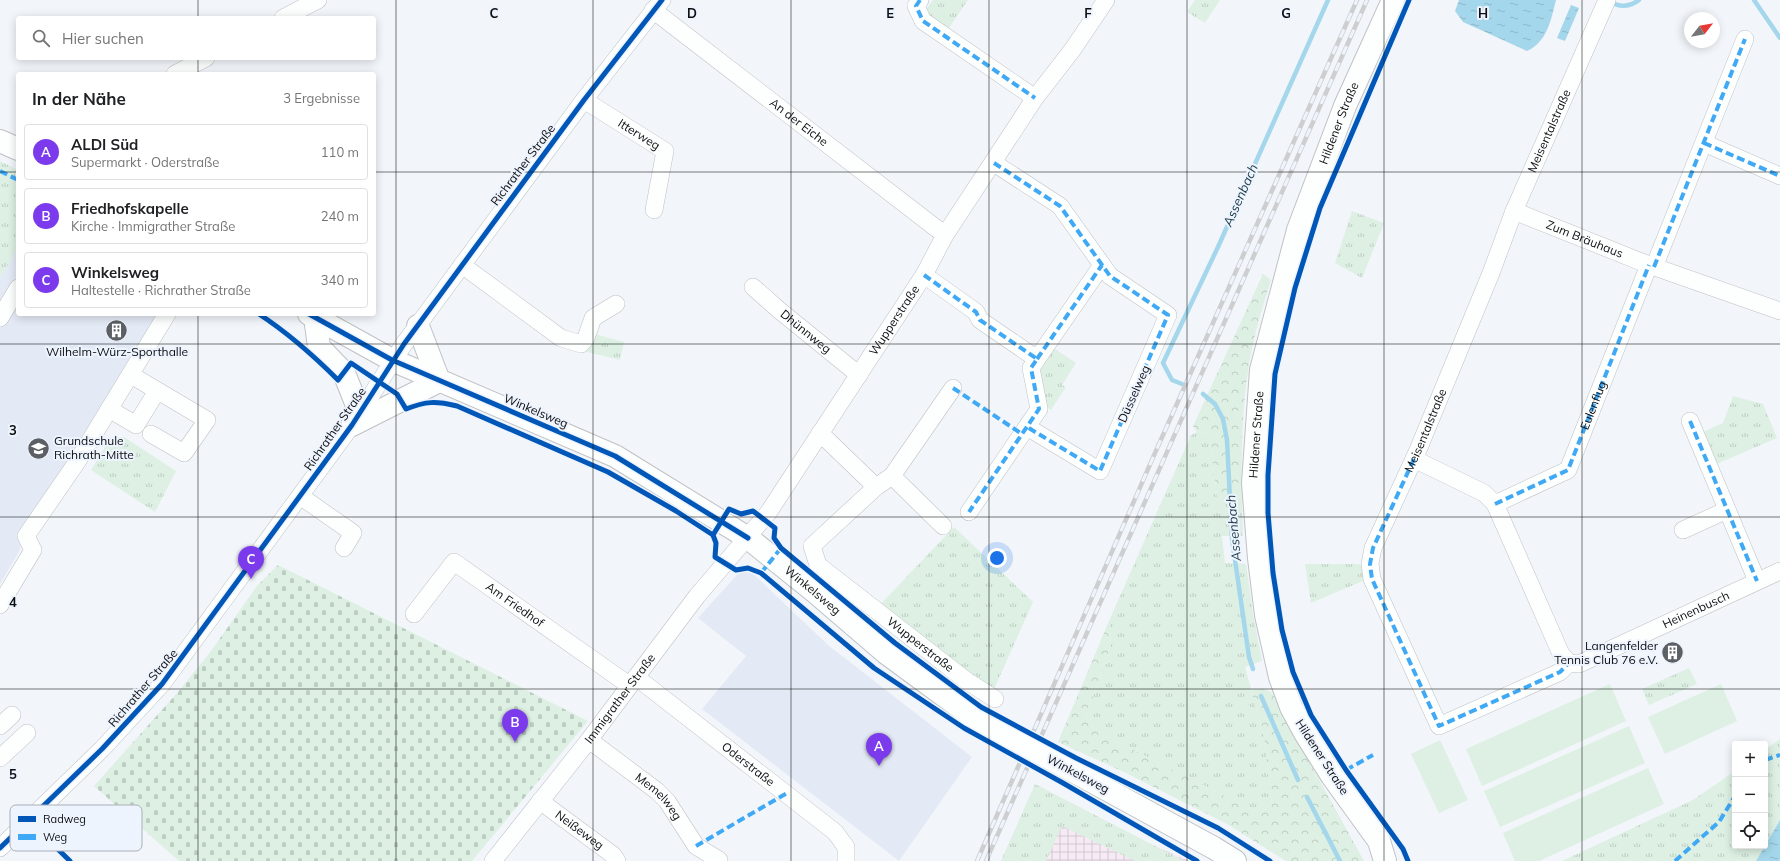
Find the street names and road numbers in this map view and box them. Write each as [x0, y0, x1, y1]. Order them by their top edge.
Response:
street label: Hildener Straße [1316, 80, 1362, 166]
street label: Meisentalstraße [1524, 87, 1574, 175]
street label: An der Eiche [767, 95, 831, 149]
street label: Itterweg [616, 115, 663, 153]
street label: Richrather Straße [487, 121, 558, 208]
street label: Zum Bräuhaus [1544, 217, 1625, 261]
street label: Wupperstraße [865, 282, 922, 358]
street label: Dhünnweg [777, 306, 834, 356]
street label: Düsselweg [1114, 363, 1153, 425]
street label: Eulenflug [1577, 378, 1610, 432]
street label: Richrather Straße [300, 384, 369, 473]
street label: Meisentalstraße [1401, 386, 1449, 474]
street label: Winkelsweg [502, 390, 571, 431]
street label: Hildener Straße [1245, 391, 1266, 479]
street label: Winkelsweg [782, 562, 844, 618]
street label: Am Friedhof [483, 579, 548, 631]
street label: Heinenbusch [1660, 587, 1732, 631]
street label: Wupperstraße [884, 613, 957, 675]
street label: Richrather Straße [105, 646, 180, 730]
street label: Immigrather Straße [581, 651, 658, 746]
street label: Hildener Straße [1292, 716, 1352, 797]
street label: Oderstraße [719, 739, 778, 789]
street label: Winkelsweg [1044, 751, 1112, 796]
street label: Memelweg [632, 769, 685, 823]
street label: Neißeweg [553, 807, 607, 853]

